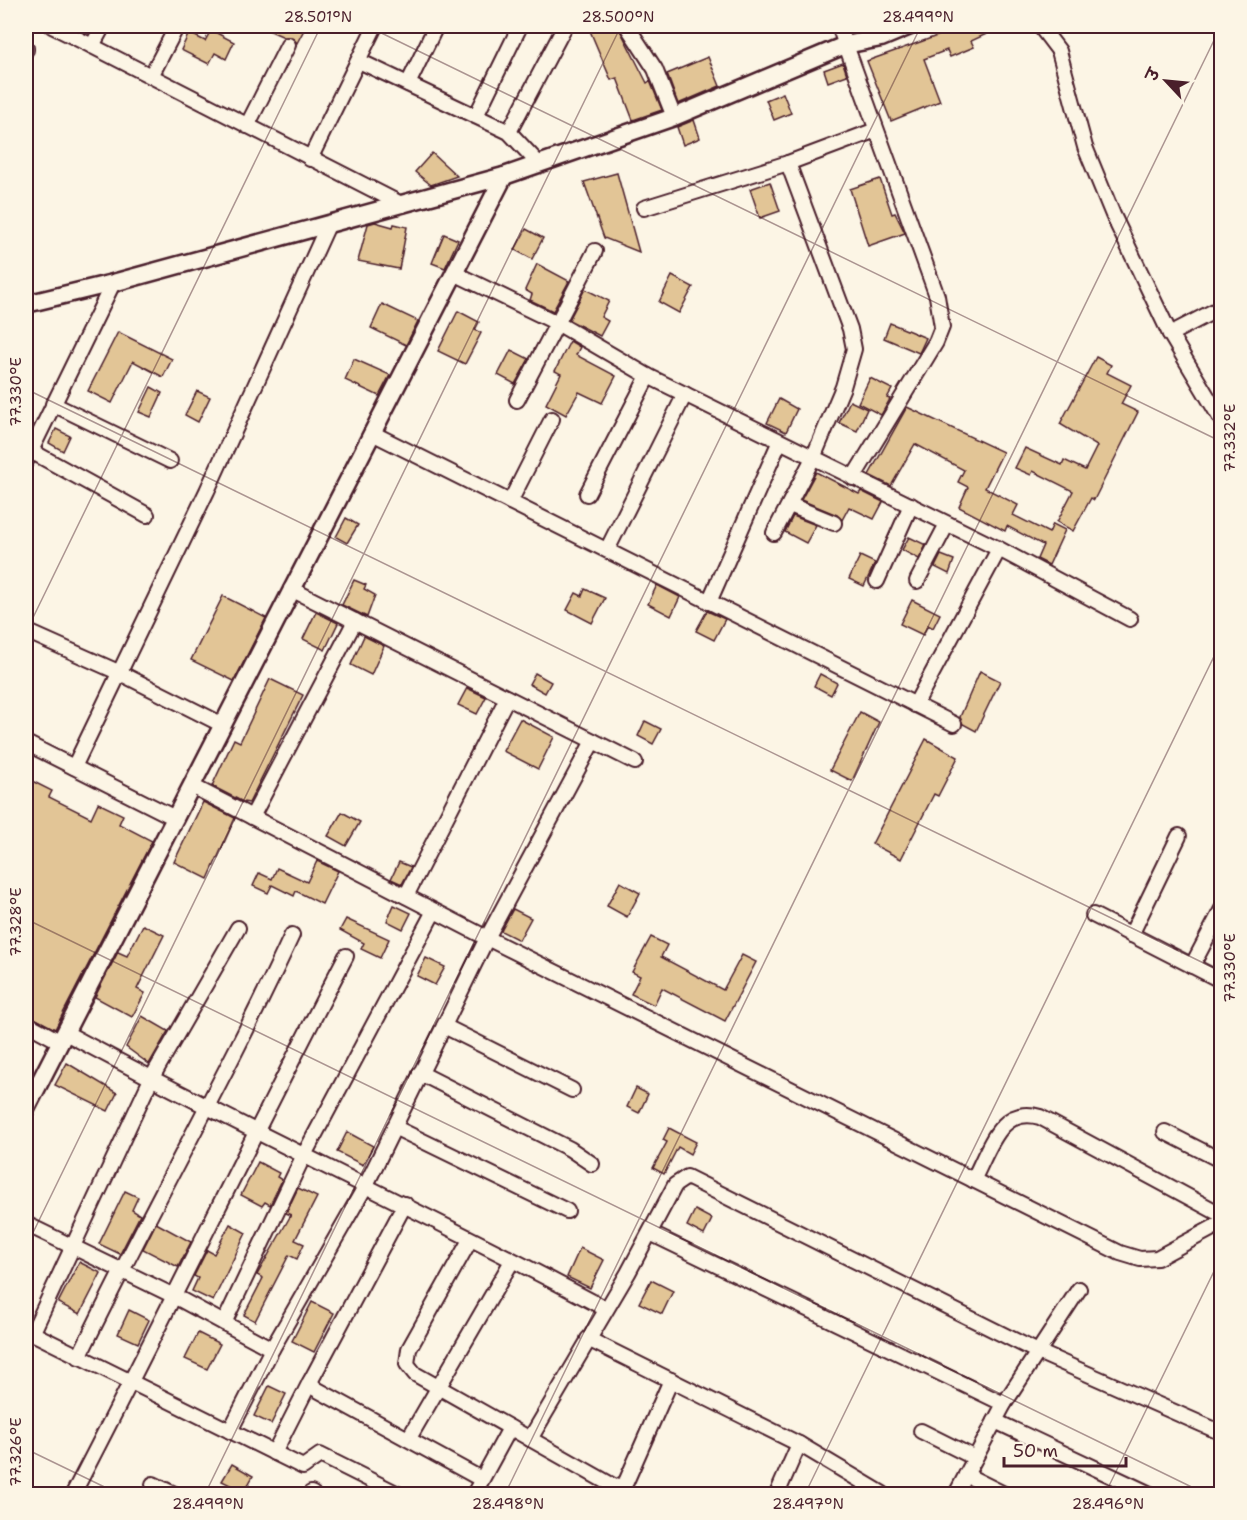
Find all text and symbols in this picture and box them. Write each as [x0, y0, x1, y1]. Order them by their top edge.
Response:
text: 28.501°N [284, 7, 352, 27]
text: 28.500°N [581, 7, 655, 27]
text: 28.499°N [882, 7, 954, 27]
north arrow [1136, 51, 1196, 111]
text: उ [1140, 64, 1165, 86]
text: 77.330°E [6, 357, 26, 427]
text: 77.332°E [1220, 404, 1240, 473]
text: 77.328°E [6, 887, 26, 957]
text: 77.330°E [1220, 933, 1240, 1003]
text: 77.326°E [6, 1417, 26, 1487]
scale bar [1004, 1430, 1126, 1468]
text: 50 m [1013, 1439, 1058, 1463]
text: 28.499°N [172, 1494, 244, 1514]
text: 28.498°N [472, 1494, 544, 1514]
text: 28.497°N [772, 1494, 844, 1514]
text: 28.496°N [1072, 1494, 1144, 1514]

